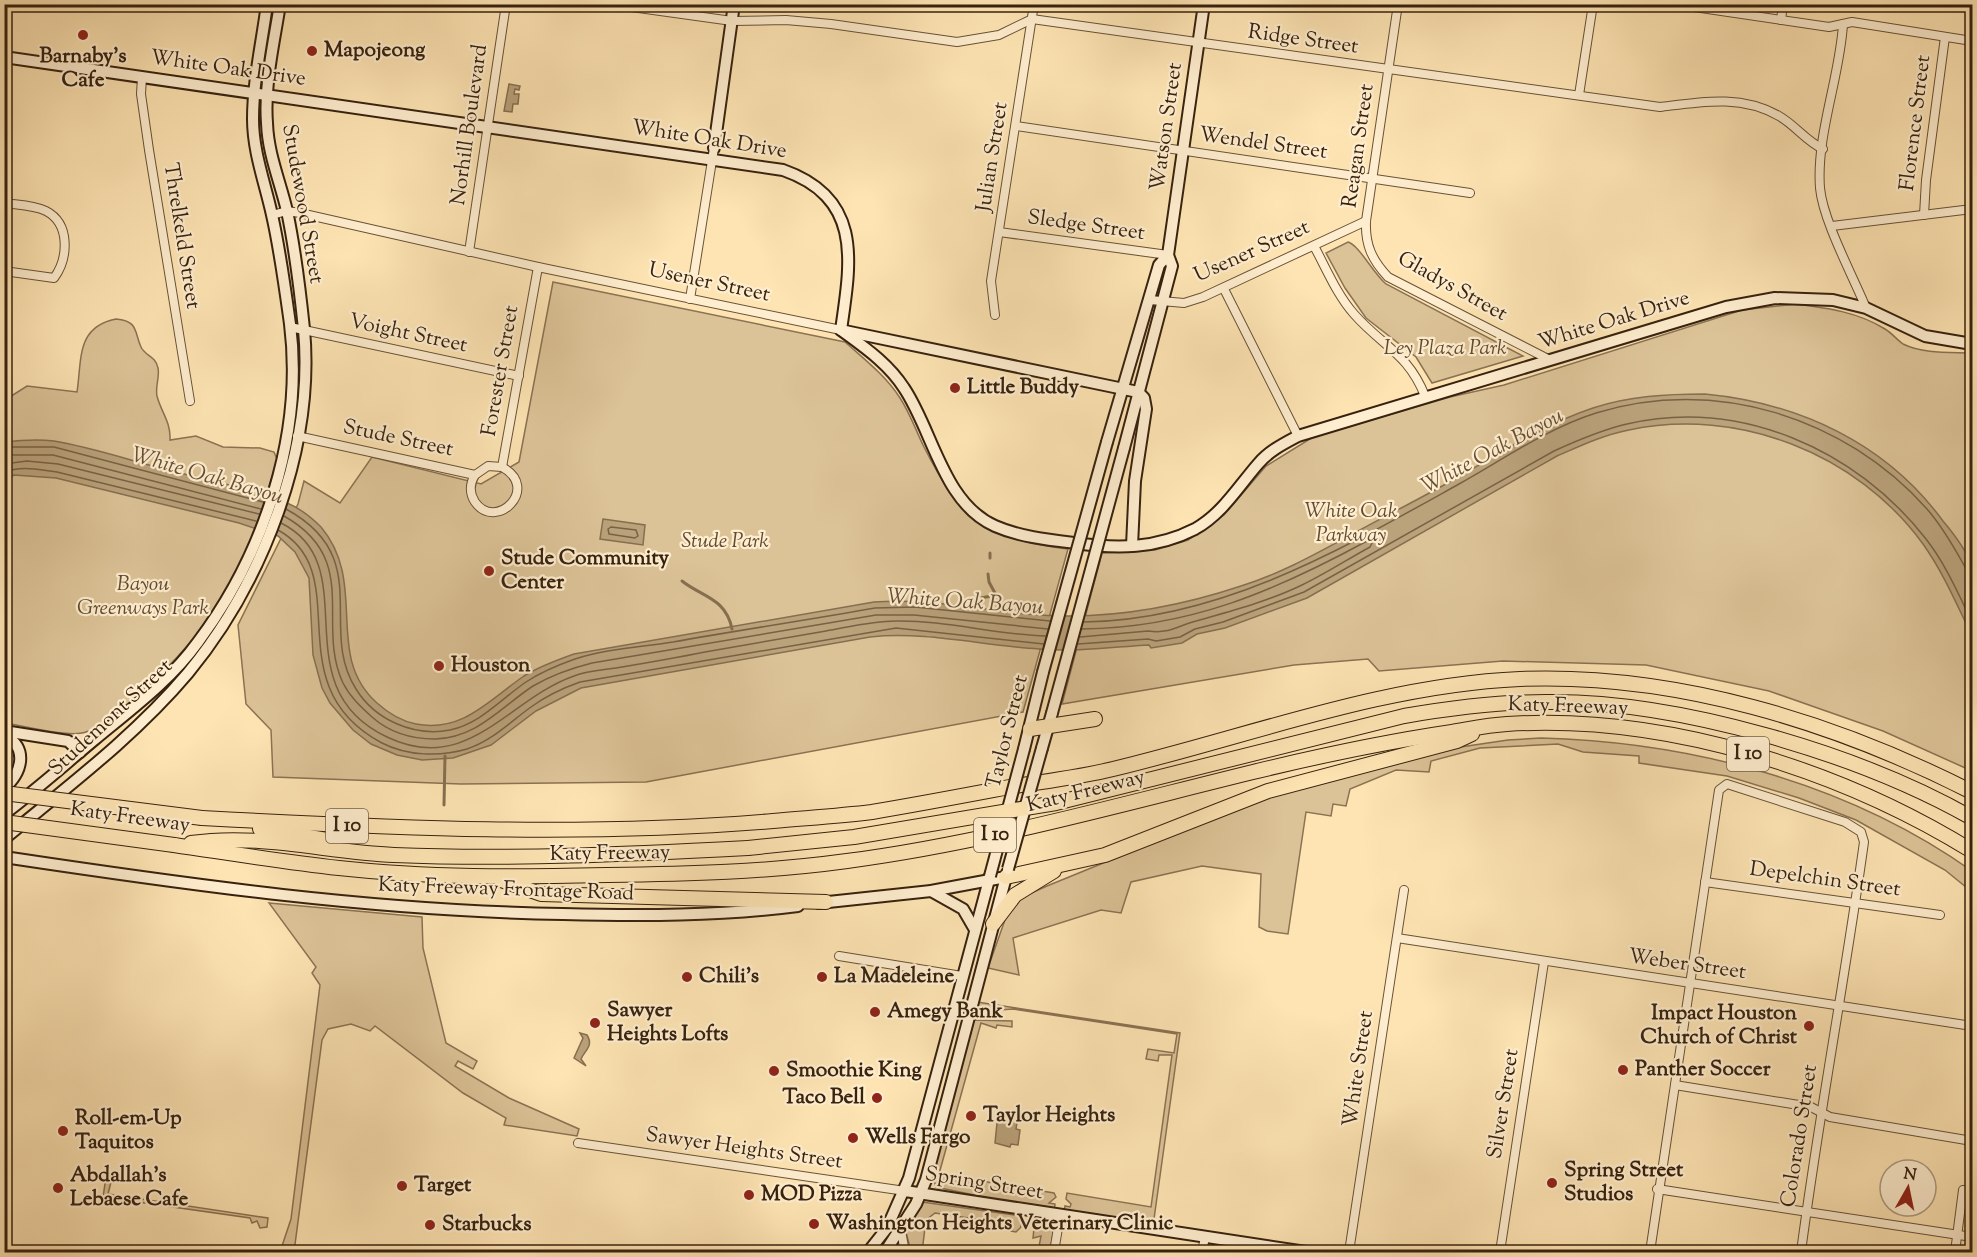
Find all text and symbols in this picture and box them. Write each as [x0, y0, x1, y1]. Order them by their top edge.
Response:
street label: Ridge Street [1246, 17, 1360, 63]
marker: Barnaby's Cafe [76, 28, 90, 42]
place label: Mapojeong [324, 36, 426, 66]
place label: Barnaby's Cafe [40, 42, 126, 96]
street label: Norhill Boulevard [444, 42, 496, 207]
street label: White Oak Drive [148, 43, 308, 95]
marker: Mapojeong [305, 44, 319, 58]
street label: Florence Street [1893, 53, 1939, 193]
street label: Watson Street [1143, 61, 1191, 193]
street label: Reagan Street [1335, 82, 1383, 210]
street label: Julian Street [969, 100, 1016, 215]
street label: White Oak Drive [629, 113, 789, 167]
street label: Wendel Street [1197, 120, 1329, 168]
street label: Studewood Street [273, 122, 331, 286]
street label: Threlkeld Street [155, 161, 207, 311]
street label: Sledge Street [1025, 203, 1147, 249]
street label: Usener Street [1189, 213, 1315, 291]
street label: Gladys Street [1392, 244, 1512, 330]
street label: Usener Street [645, 255, 773, 311]
street label: White Oak Drive [1535, 284, 1693, 358]
street label: Forester Street [475, 303, 527, 439]
street label: Voight Street [346, 307, 470, 361]
park label: Ley Plaza Park [1384, 334, 1507, 364]
place label: Little Buddy [967, 373, 1079, 403]
marker: Little Buddy [948, 381, 962, 395]
water label: White Oak Bayou [1416, 401, 1570, 503]
street label: Stude Street [340, 413, 456, 465]
water label: White Oak Bayou [127, 440, 287, 514]
park label: White Oak Parkway [1305, 497, 1398, 551]
park label: Stude Park [681, 527, 769, 557]
place label: Stude Community Center [501, 544, 670, 598]
marker: Stude Community Center [482, 564, 496, 578]
park label: Bayou Greenways Park [77, 570, 210, 624]
water label: White Oak Bayou [886, 582, 1045, 624]
place label: Houston [451, 651, 531, 681]
street label: Studemont Street [42, 652, 180, 784]
marker: Houston [432, 659, 446, 673]
street label: Taylor Street [979, 672, 1037, 792]
street label: Katy Freeway [1507, 690, 1629, 724]
road number: I 10 [1727, 737, 1769, 771]
street label: Katy Freeway [1024, 763, 1149, 821]
street label: Katy Freeway [68, 795, 192, 841]
road number: I 10 [326, 809, 368, 843]
road number: I 10 [974, 818, 1016, 852]
street label: Katy Freeway [549, 838, 671, 870]
street label: Depelchin Street [1748, 855, 1902, 905]
street label: Katy Freeway Frontage Road [377, 871, 635, 909]
street label: Weber Street [1626, 942, 1748, 988]
place label: Chili's [699, 962, 759, 992]
place label: La Madeleine [834, 962, 954, 992]
marker: Chili's [680, 970, 694, 984]
marker: La Madeleine [815, 970, 829, 984]
place label: Sawyer Heights Lofts [607, 996, 728, 1050]
place label: Amegy Bank [887, 997, 1003, 1027]
place label: Impact Houston Church of Christ [1640, 999, 1798, 1053]
marker: Amegy Bank [868, 1005, 882, 1019]
street label: White Street [1336, 1009, 1382, 1129]
marker: Sawyer Heights Lofts [588, 1016, 602, 1030]
marker: Impact Houston Church of Christ [1802, 1019, 1816, 1033]
street label: Silver Street [1481, 1047, 1527, 1161]
place label: Panther Soccer [1635, 1055, 1771, 1085]
place label: Smoothie King [786, 1056, 923, 1086]
marker: Panther Soccer [1616, 1063, 1630, 1077]
street label: Colorado Street [1774, 1063, 1826, 1209]
marker: Smoothie King [767, 1064, 781, 1078]
place label: Taco Bell [783, 1083, 865, 1113]
marker: Taco Bell [870, 1091, 884, 1105]
place label: Taylor Heights [983, 1101, 1115, 1131]
place label: Roll-em-Up Taquitos [75, 1104, 182, 1158]
marker: Taylor Heights [964, 1109, 978, 1123]
street label: Sawyer Heights Street [644, 1120, 844, 1178]
place label: Wells Fargo [865, 1123, 971, 1153]
marker: Roll-em-Up Taquitos [56, 1124, 70, 1138]
marker: Wells Fargo [846, 1131, 860, 1145]
place label: Spring Street Studios [1564, 1156, 1684, 1210]
north arrow [1878, 1158, 1938, 1218]
street label: Spring Street [923, 1160, 1045, 1208]
place label: Abdallah's Lebaese Cafe [70, 1161, 189, 1215]
text: N [1902, 1163, 1918, 1188]
place label: Target [414, 1171, 472, 1201]
marker: Spring Street Studios [1545, 1176, 1559, 1190]
marker: Target [395, 1179, 409, 1193]
place label: MOD Pizza [761, 1180, 862, 1210]
marker: Abdallah's Lebaese Cafe [51, 1181, 65, 1195]
marker: MOD Pizza [742, 1188, 756, 1202]
place label: Washington Heights Veterinary Clinic [826, 1209, 1174, 1239]
place label: Starbucks [442, 1210, 531, 1240]
marker: Washington Heights Veterinary Clinic [807, 1217, 821, 1231]
marker: Starbucks [423, 1218, 437, 1232]

